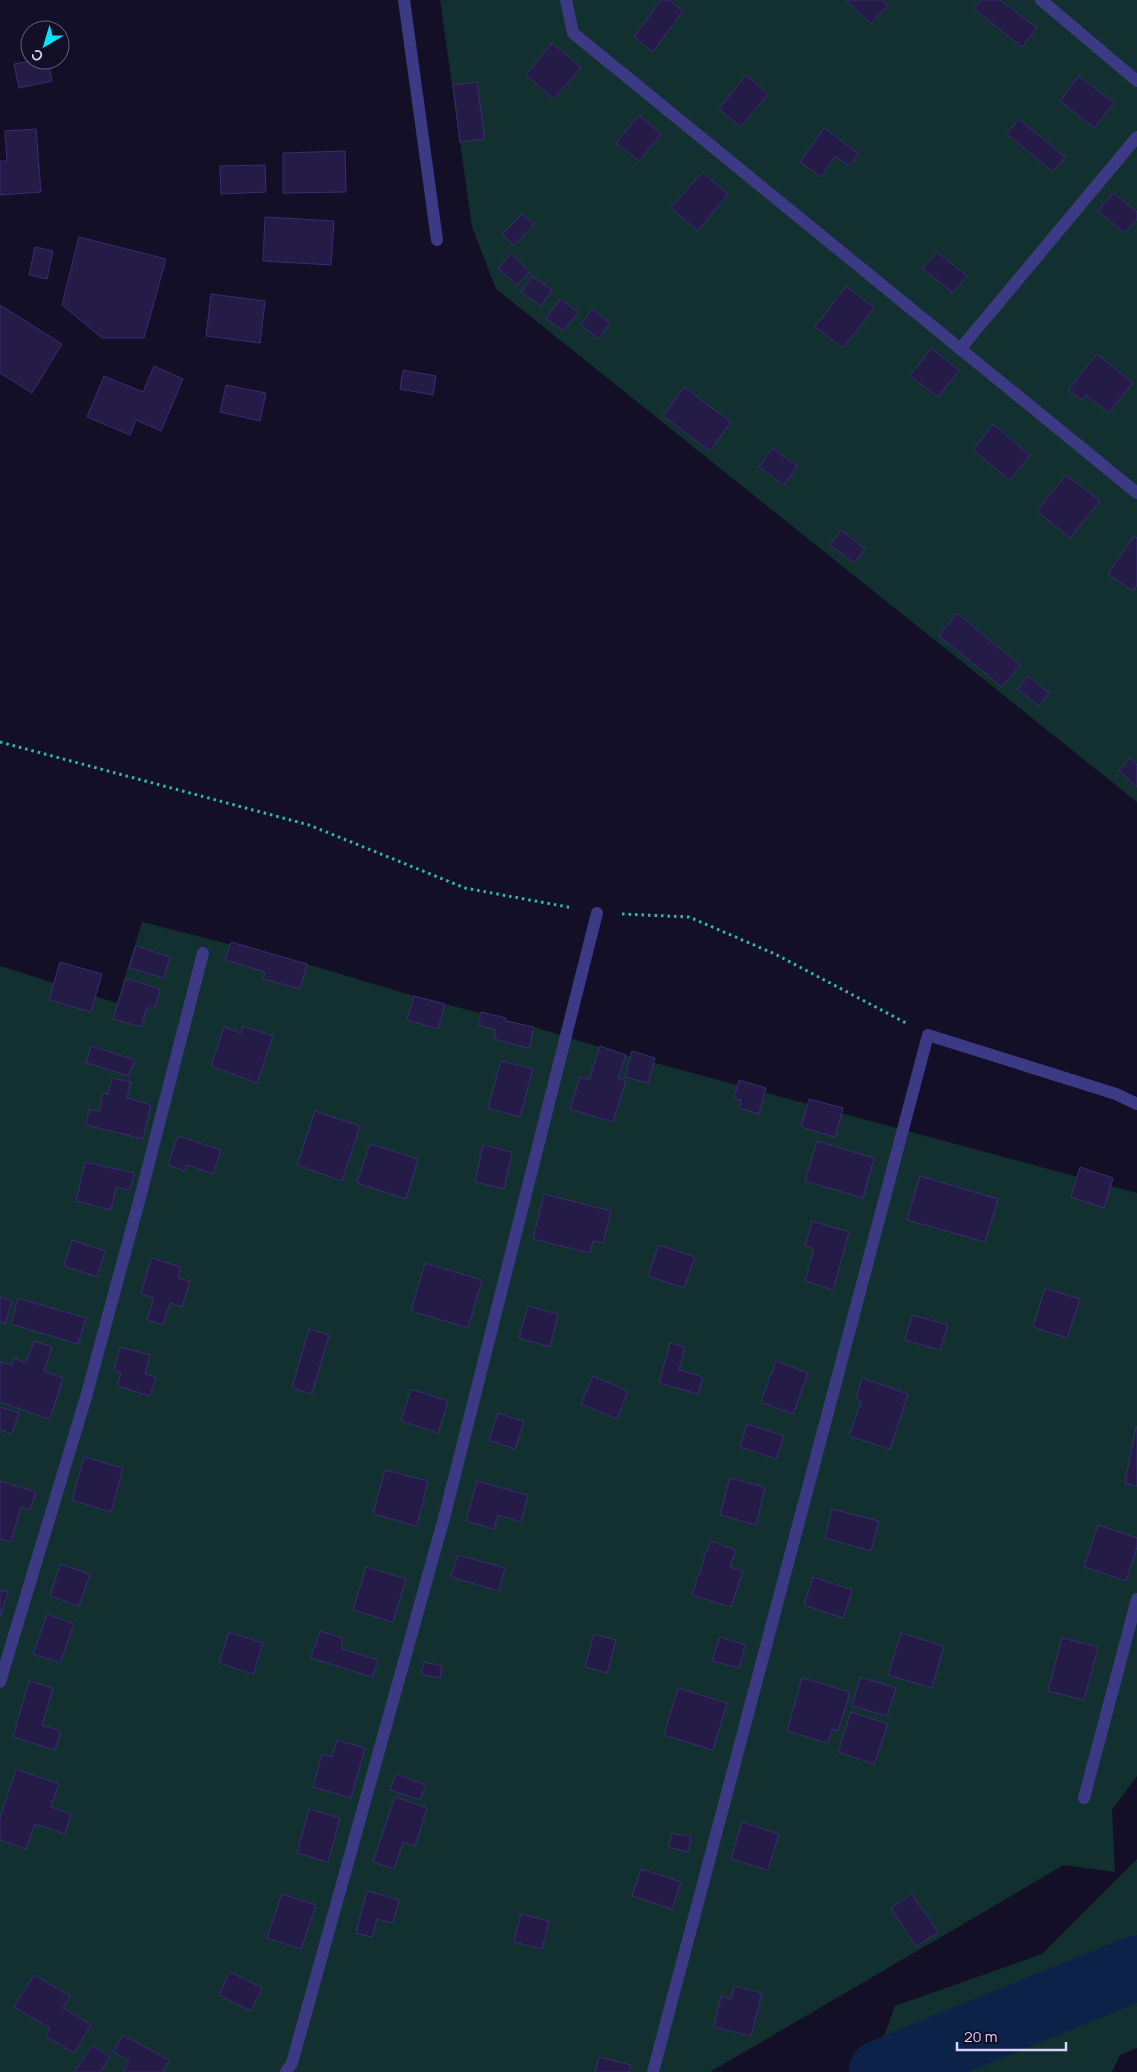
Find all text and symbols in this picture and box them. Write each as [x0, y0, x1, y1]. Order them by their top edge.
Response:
north arrow [20, 20, 70, 70]
text: С [27, 45, 47, 66]
scale bar [957, 2020, 1066, 2052]
text: 20 m [964, 2026, 997, 2047]

